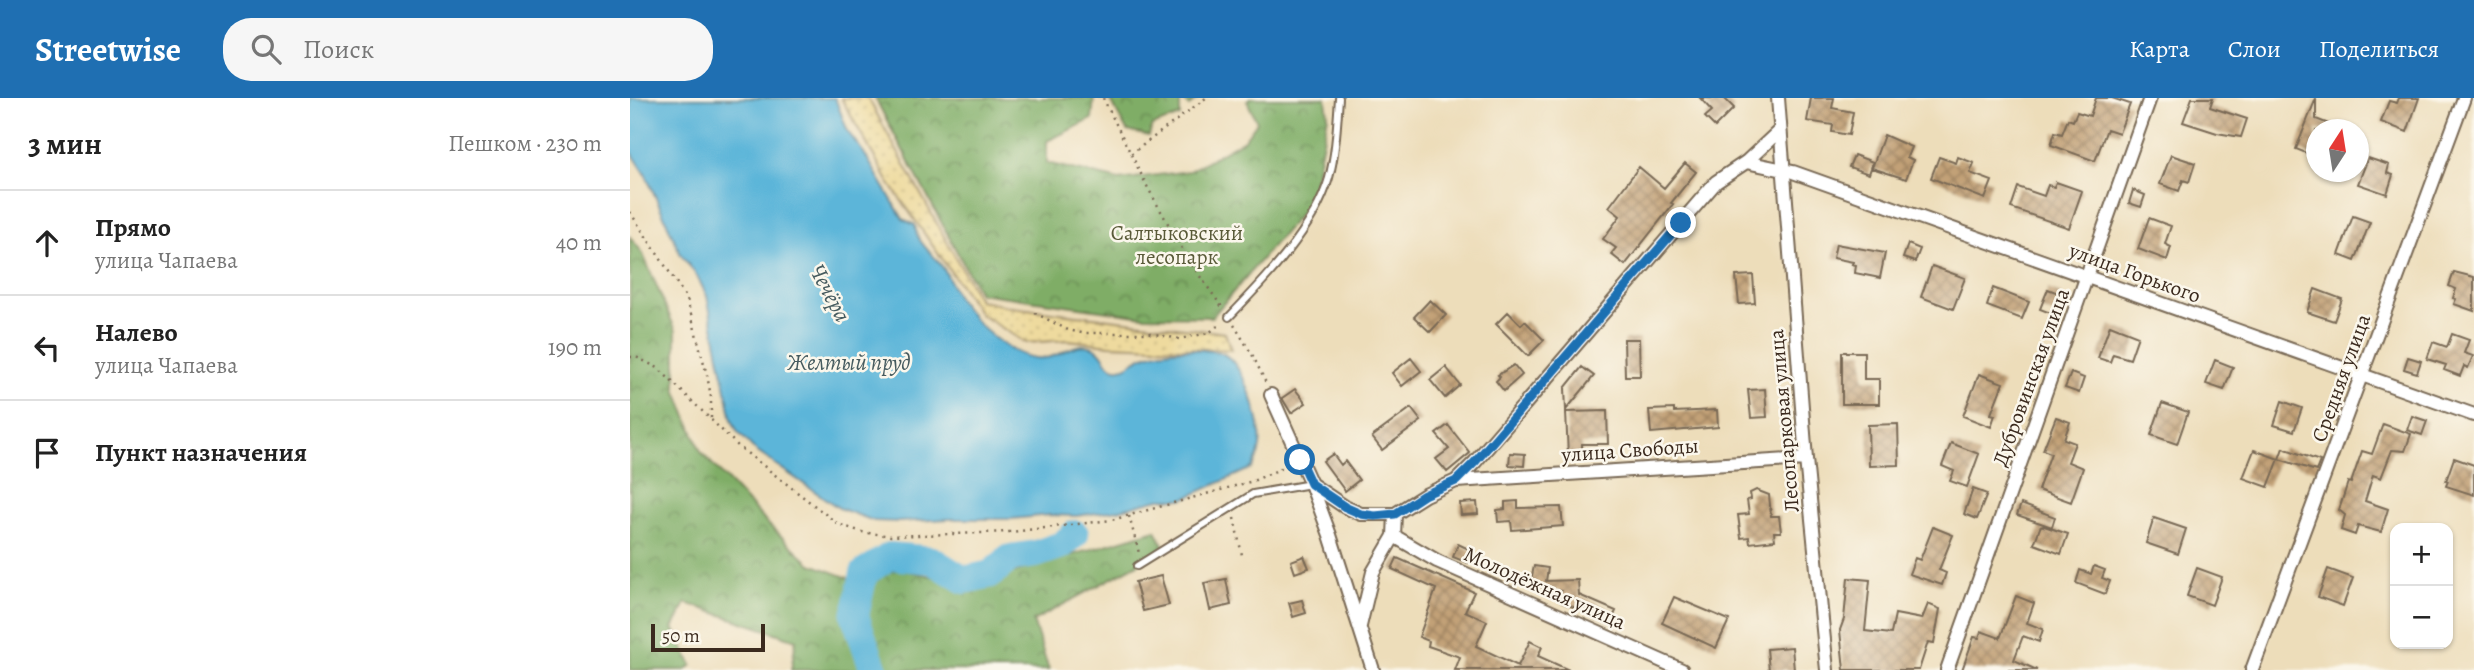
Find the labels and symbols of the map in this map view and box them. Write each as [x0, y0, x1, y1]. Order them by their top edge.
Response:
north arrow [2306, 119, 2369, 182]
route end [1665, 207, 1696, 238]
park label: Салтыковский лесопарк [1111, 219, 1243, 271]
street label: улица Горького [2064, 236, 2205, 310]
water label: Чечёра [802, 259, 858, 328]
street label: Дубровинская улица [1986, 284, 2076, 470]
street label: Средняя улица [2305, 310, 2377, 446]
street label: Лесопарковая улица [1762, 328, 1806, 514]
water label: Желтый пруд [786, 347, 911, 378]
street label: улица Свободы [1560, 431, 1699, 469]
route start [1284, 444, 1315, 475]
street label: Молодёжная улица [1460, 540, 1631, 636]
scale bar [651, 621, 765, 653]

